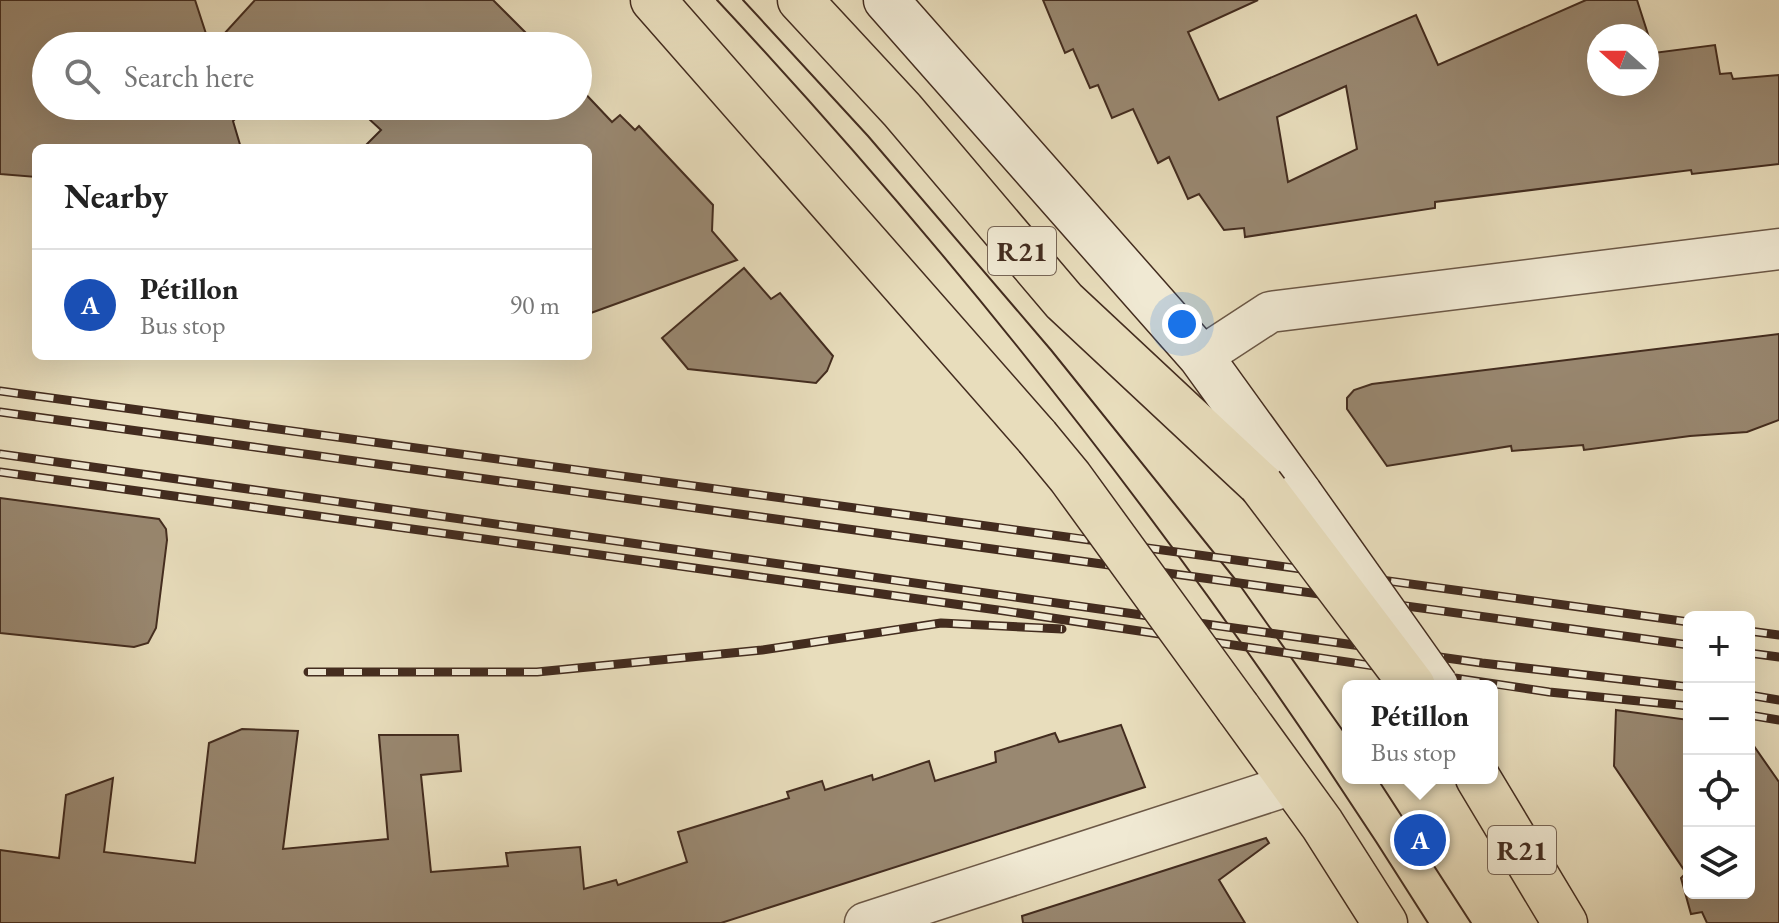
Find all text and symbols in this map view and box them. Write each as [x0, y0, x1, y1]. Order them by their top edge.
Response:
north arrow [1587, 24, 1659, 96]
search box [32, 32, 592, 120]
icon: search [60, 54, 104, 98]
text: Search here [124, 57, 254, 96]
text: Nearby [64, 174, 168, 218]
road number: R21 [988, 227, 1056, 275]
text: Pétillon [140, 269, 239, 308]
text: A [81, 288, 99, 322]
text: 90 m [510, 288, 560, 322]
your location [1162, 304, 1202, 344]
text: Bus stop [140, 308, 226, 342]
map controls [1683, 611, 1755, 899]
button: + [1683, 611, 1755, 683]
popup [1342, 680, 1498, 784]
button: − [1683, 683, 1755, 755]
text: Pétillon [1371, 696, 1469, 735]
text: Bus stop [1371, 735, 1456, 769]
button: locate [1683, 755, 1755, 827]
pin: A [1394, 810, 1446, 870]
road number: R21 [1488, 826, 1556, 874]
button: layers [1683, 827, 1755, 899]

